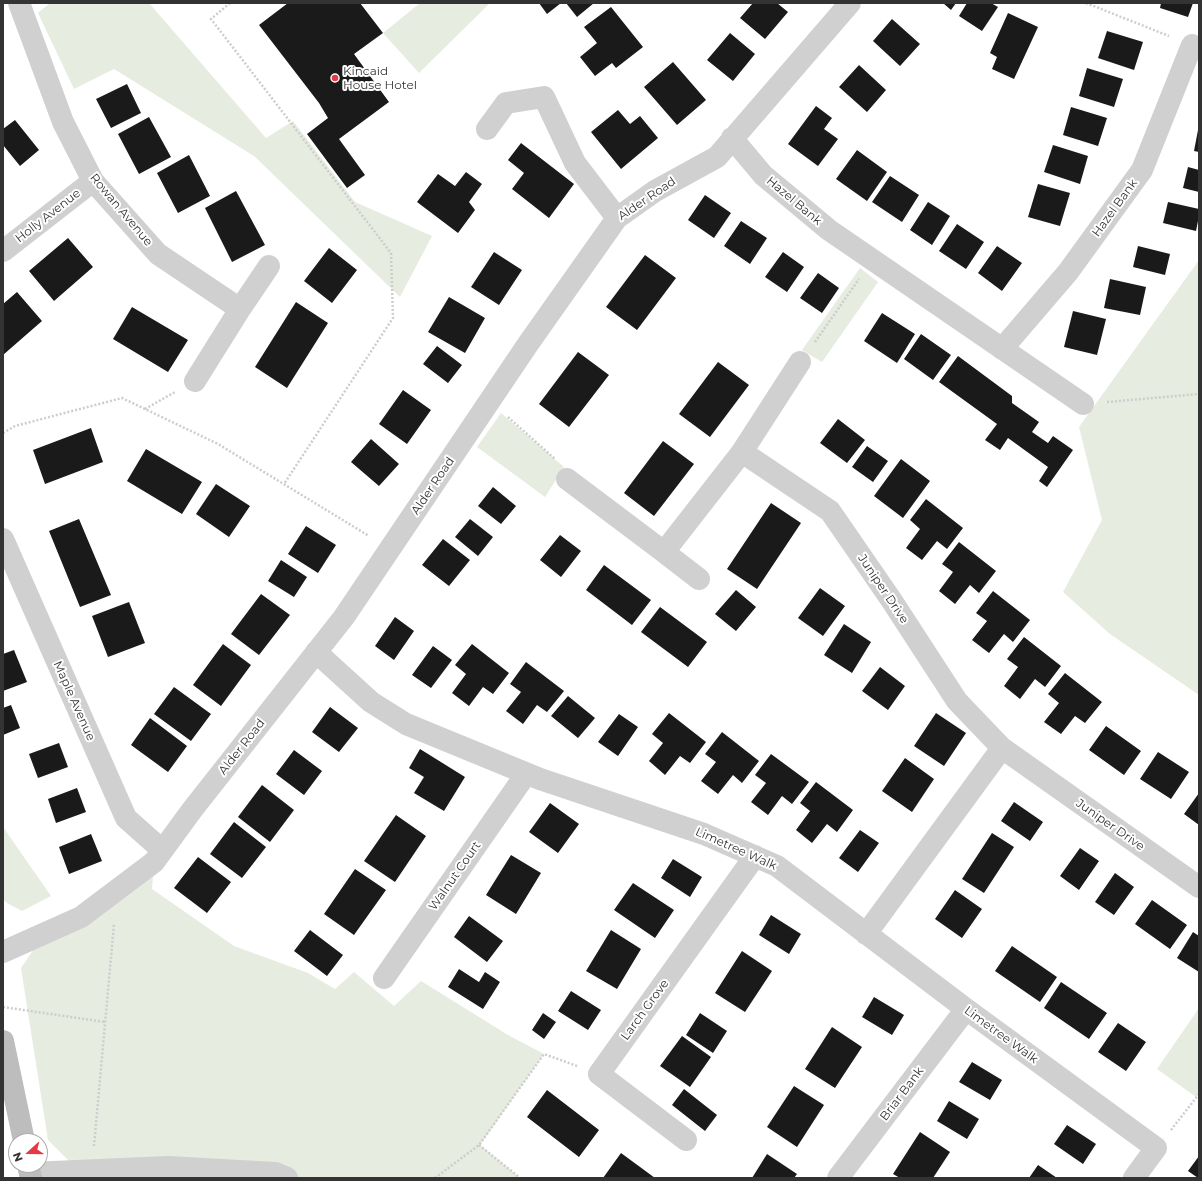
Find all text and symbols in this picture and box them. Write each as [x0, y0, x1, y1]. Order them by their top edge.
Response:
place label: Kincaid House Hotel [343, 64, 417, 92]
marker: Kincaid House Hotel [330, 73, 340, 83]
street label: Rowan Avenue [87, 171, 155, 249]
street label: Alder Road [615, 174, 679, 224]
street label: Hazel Bank [763, 174, 825, 228]
street label: Hazel Bank [1089, 176, 1141, 240]
street label: Holly Avenue [13, 186, 83, 246]
street label: Alder Road [408, 454, 458, 518]
street label: Juniper Drive [855, 552, 911, 626]
street label: Maple Avenue [50, 659, 98, 743]
street label: Alder Road [216, 716, 268, 778]
street label: Juniper Drive [1073, 796, 1147, 854]
street label: Limetree Walk [693, 825, 779, 873]
street label: Walnut Court [426, 839, 484, 913]
street label: Larch Grove [618, 977, 672, 1043]
street label: Limetree Walk [961, 1003, 1041, 1067]
street label: Briar Bank [877, 1064, 927, 1124]
north arrow [8, 1133, 48, 1173]
text: N [10, 1150, 26, 1164]

